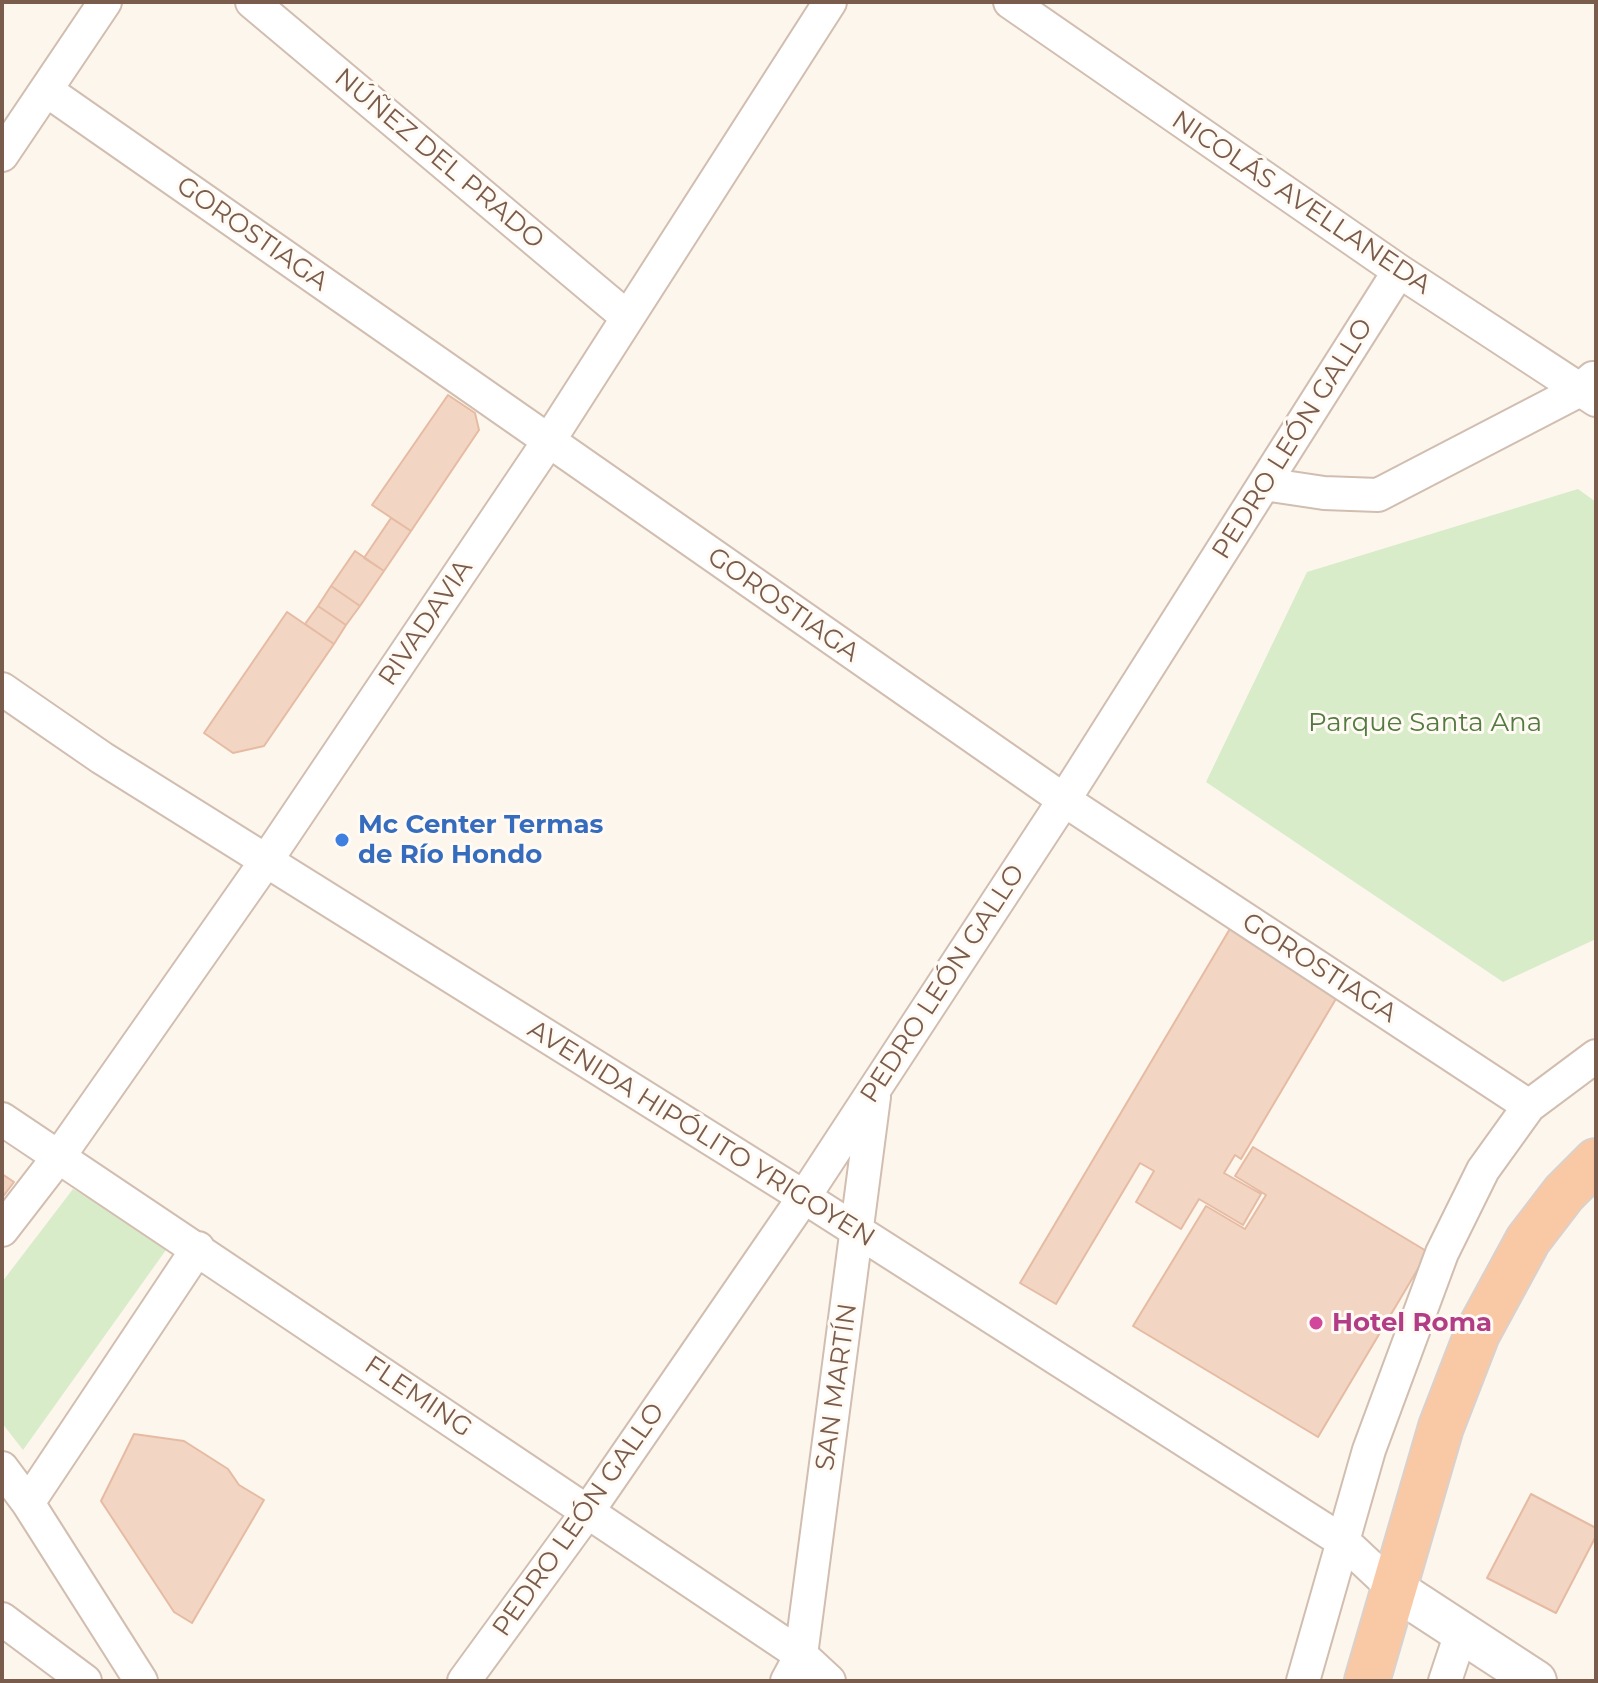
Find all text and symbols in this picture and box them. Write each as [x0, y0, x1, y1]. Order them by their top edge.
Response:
street label: NÚÑEZ DEL PRADO [328, 62, 550, 256]
street label: NICOLÁS AVELLANEDA [1166, 105, 1436, 301]
street label: GOROSTIAGA [170, 170, 334, 298]
street label: PEDRO LEÓN GALLO [1206, 313, 1380, 565]
street label: GOROSTIAGA [701, 541, 865, 669]
street label: RIVADAVIA [372, 554, 480, 692]
park label: Parque Santa Ana [1308, 707, 1542, 739]
place label: Mc Center Termas de Río Hondo [358, 809, 603, 870]
marker: Mc Center Termas de Río Hondo [333, 831, 351, 849]
street label: PEDRO LEÓN GALLO [854, 859, 1032, 1109]
street label: GOROSTIAGA [1236, 906, 1402, 1030]
street label: AVENIDA HIPÓLITO YRIGOYEN [522, 1014, 880, 1254]
street label: SAN MARTÍN [810, 1301, 864, 1473]
place label: Hotel Roma [1332, 1307, 1492, 1339]
marker: Hotel Roma [1307, 1314, 1325, 1332]
street label: FLEMING [358, 1350, 478, 1444]
street label: PEDRO LEÓN GALLO [487, 1397, 671, 1643]

